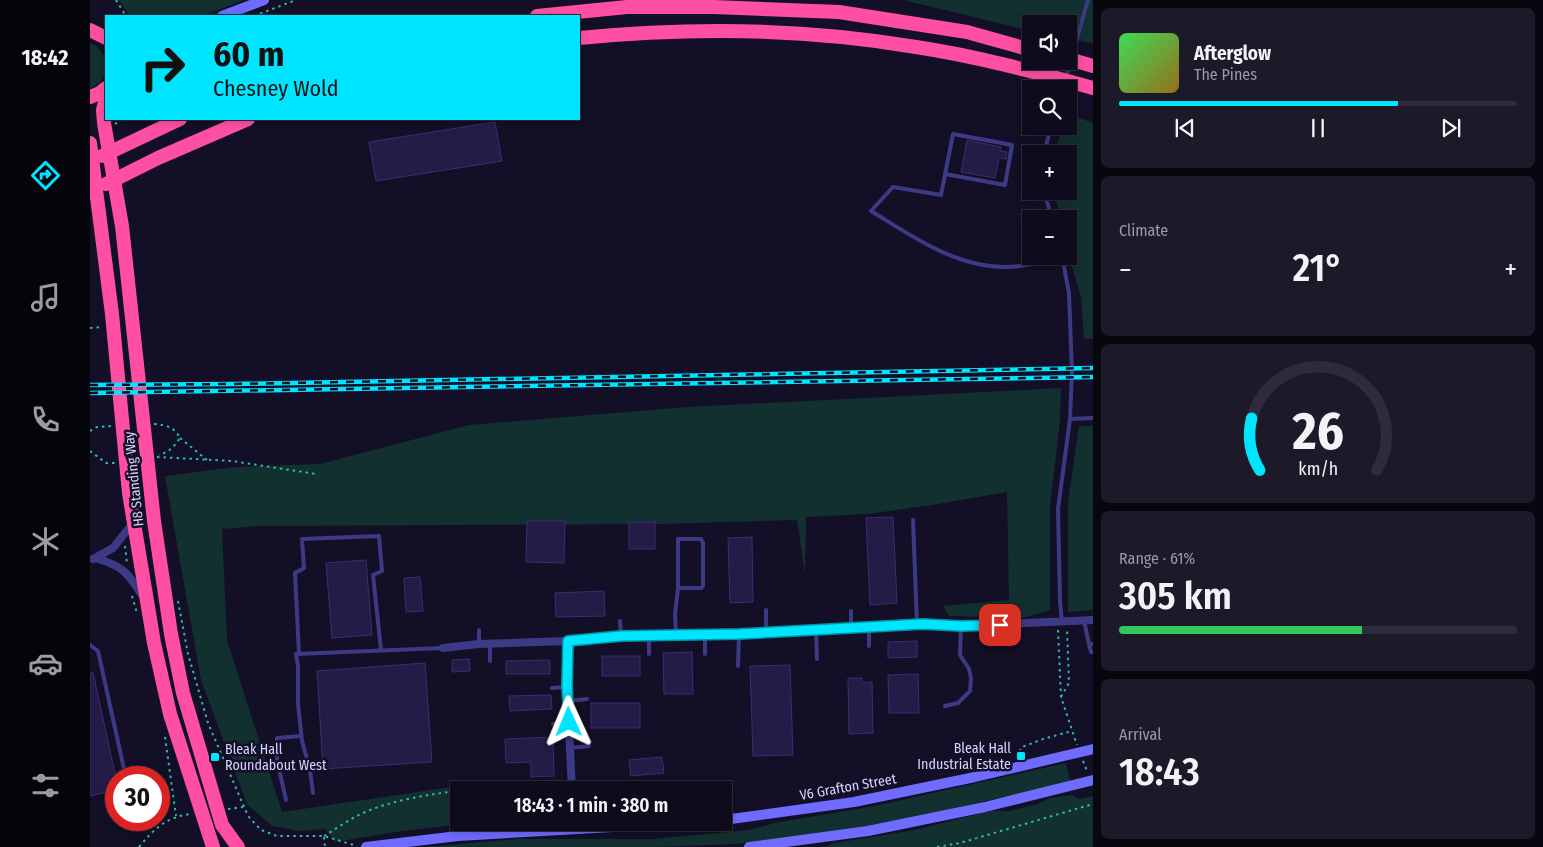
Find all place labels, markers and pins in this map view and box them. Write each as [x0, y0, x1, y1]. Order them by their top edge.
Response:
pin [979, 604, 1021, 646]
place label: Bleak Hall Industrial Estate [917, 740, 1011, 773]
place label: Bleak Hall Roundabout West [225, 741, 327, 774]
marker: Bleak Hall Industrial Estate [1015, 750, 1027, 762]
marker: Bleak Hall Roundabout West [209, 751, 221, 763]

